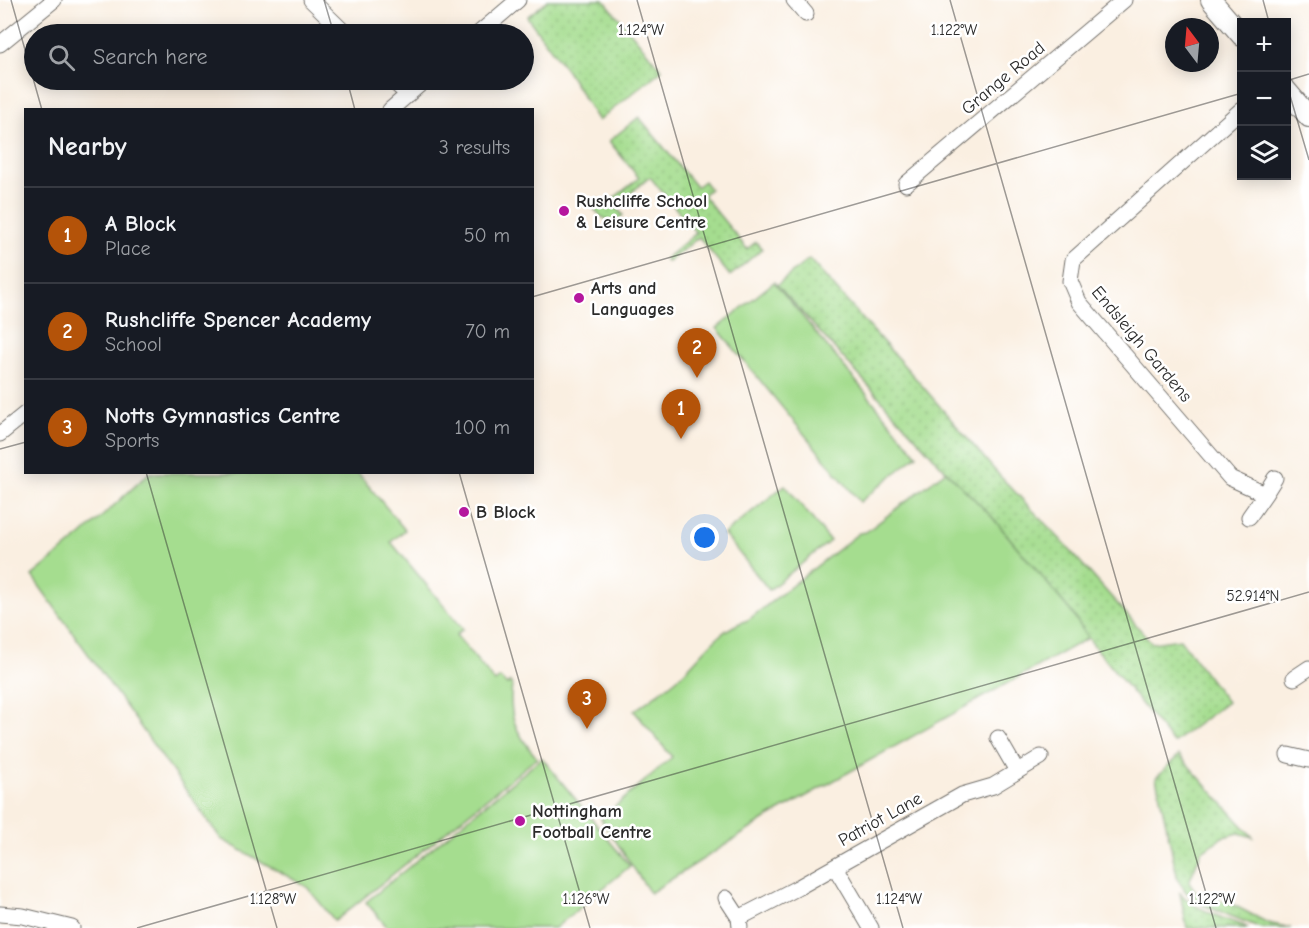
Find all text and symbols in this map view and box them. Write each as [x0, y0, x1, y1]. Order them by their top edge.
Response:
north arrow [1165, 18, 1219, 72]
map controls [1237, 18, 1291, 180]
button: + [1237, 18, 1291, 72]
text: 1.124°W [618, 21, 664, 39]
text: 1.122°W [931, 21, 977, 39]
search box [24, 24, 534, 90]
street label: Grange Road [957, 37, 1049, 119]
icon: search [45, 41, 78, 74]
text: Search here [93, 44, 208, 70]
button: − [1237, 72, 1291, 126]
button: layers [1237, 126, 1291, 180]
text: Nearby [48, 132, 127, 162]
text: 3 results [439, 136, 510, 159]
place label: Rushcliffe School & Leisure Centre [576, 191, 707, 233]
marker: Rushcliffe School & Leisure Centre [557, 204, 571, 218]
text: A Block [105, 211, 176, 237]
text: 1 [64, 224, 71, 247]
text: 50 m [464, 224, 510, 247]
text: Place [105, 237, 151, 260]
place label: Arts and Languages [591, 278, 674, 320]
street label: Endsleigh Gardens [1087, 282, 1196, 407]
marker: Arts and Languages [572, 291, 586, 305]
text: Rushcliffe Spencer Academy [105, 307, 371, 333]
text: 2 [63, 320, 72, 343]
text: 70 m [465, 320, 510, 343]
pin: 2 [678, 328, 716, 378]
text: School [105, 333, 162, 356]
pin: 1 [662, 390, 700, 439]
text: Notts Gymnastics Centre [105, 403, 340, 429]
text: 3 [63, 416, 72, 439]
text: 100 m [455, 416, 510, 439]
text: Sports [105, 429, 159, 452]
place label: B Block [476, 502, 535, 523]
marker: B Block [457, 505, 471, 519]
your location [690, 523, 719, 552]
text: 52.914°N [1227, 587, 1279, 605]
pin: 3 [568, 680, 606, 729]
street label: Patriot Lane [835, 788, 926, 851]
place label: Nottingham Football Centre [532, 801, 651, 843]
marker: Nottingham Football Centre [513, 814, 527, 828]
text: 1.128°W [250, 890, 296, 908]
text: 1.126°W [563, 890, 609, 908]
text: 1.124°W [876, 890, 922, 908]
text: 1.122°W [1189, 890, 1235, 908]

